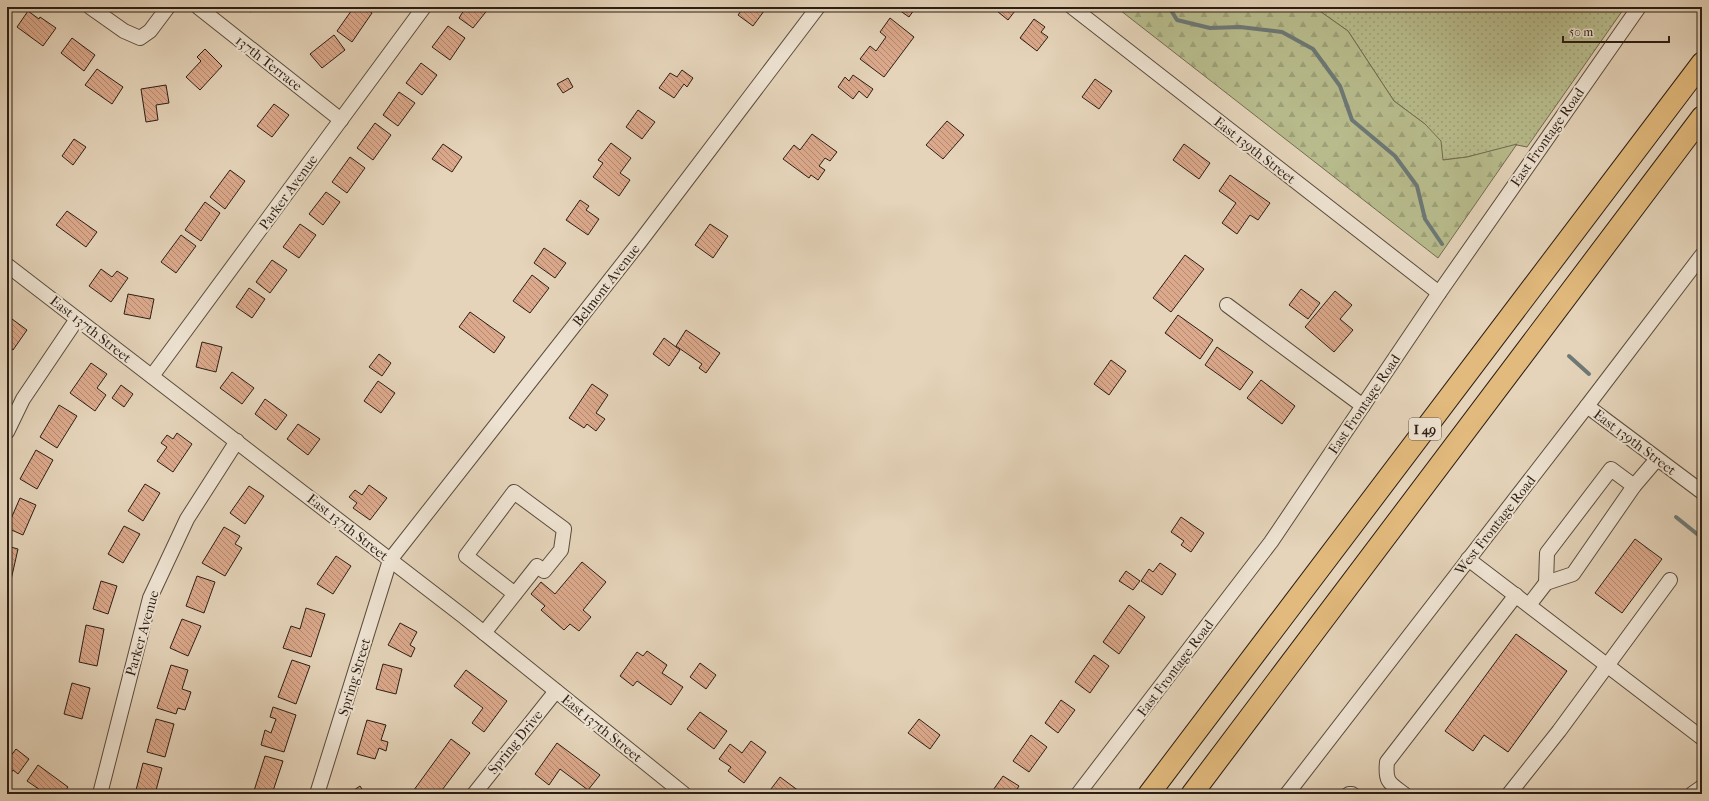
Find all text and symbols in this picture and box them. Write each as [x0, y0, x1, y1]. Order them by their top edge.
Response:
scale bar [1563, 18, 1669, 44]
text: 50 m [1569, 25, 1593, 39]
street label: 137th Terrace [232, 32, 306, 95]
street label: East Frontage Road [1507, 84, 1588, 190]
street label: East 139th Street [1210, 113, 1299, 188]
street label: Parker Avenue [255, 151, 321, 233]
street label: Belmont Avenue [569, 241, 644, 330]
street label: East 137th Street [47, 292, 135, 366]
street label: East Frontage Road [1325, 351, 1404, 457]
street label: East 139th Street [1590, 406, 1679, 479]
road number: I 49 [1409, 418, 1441, 440]
street label: West Frontage Road [1451, 472, 1540, 579]
street label: East 137th Street [304, 490, 392, 564]
street label: Parker Avenue [122, 588, 163, 678]
street label: East Frontage Road [1134, 616, 1218, 720]
street label: Spring Street [335, 636, 374, 718]
street label: East 137th Street [558, 691, 645, 766]
street label: Spring Drive [484, 707, 546, 778]

